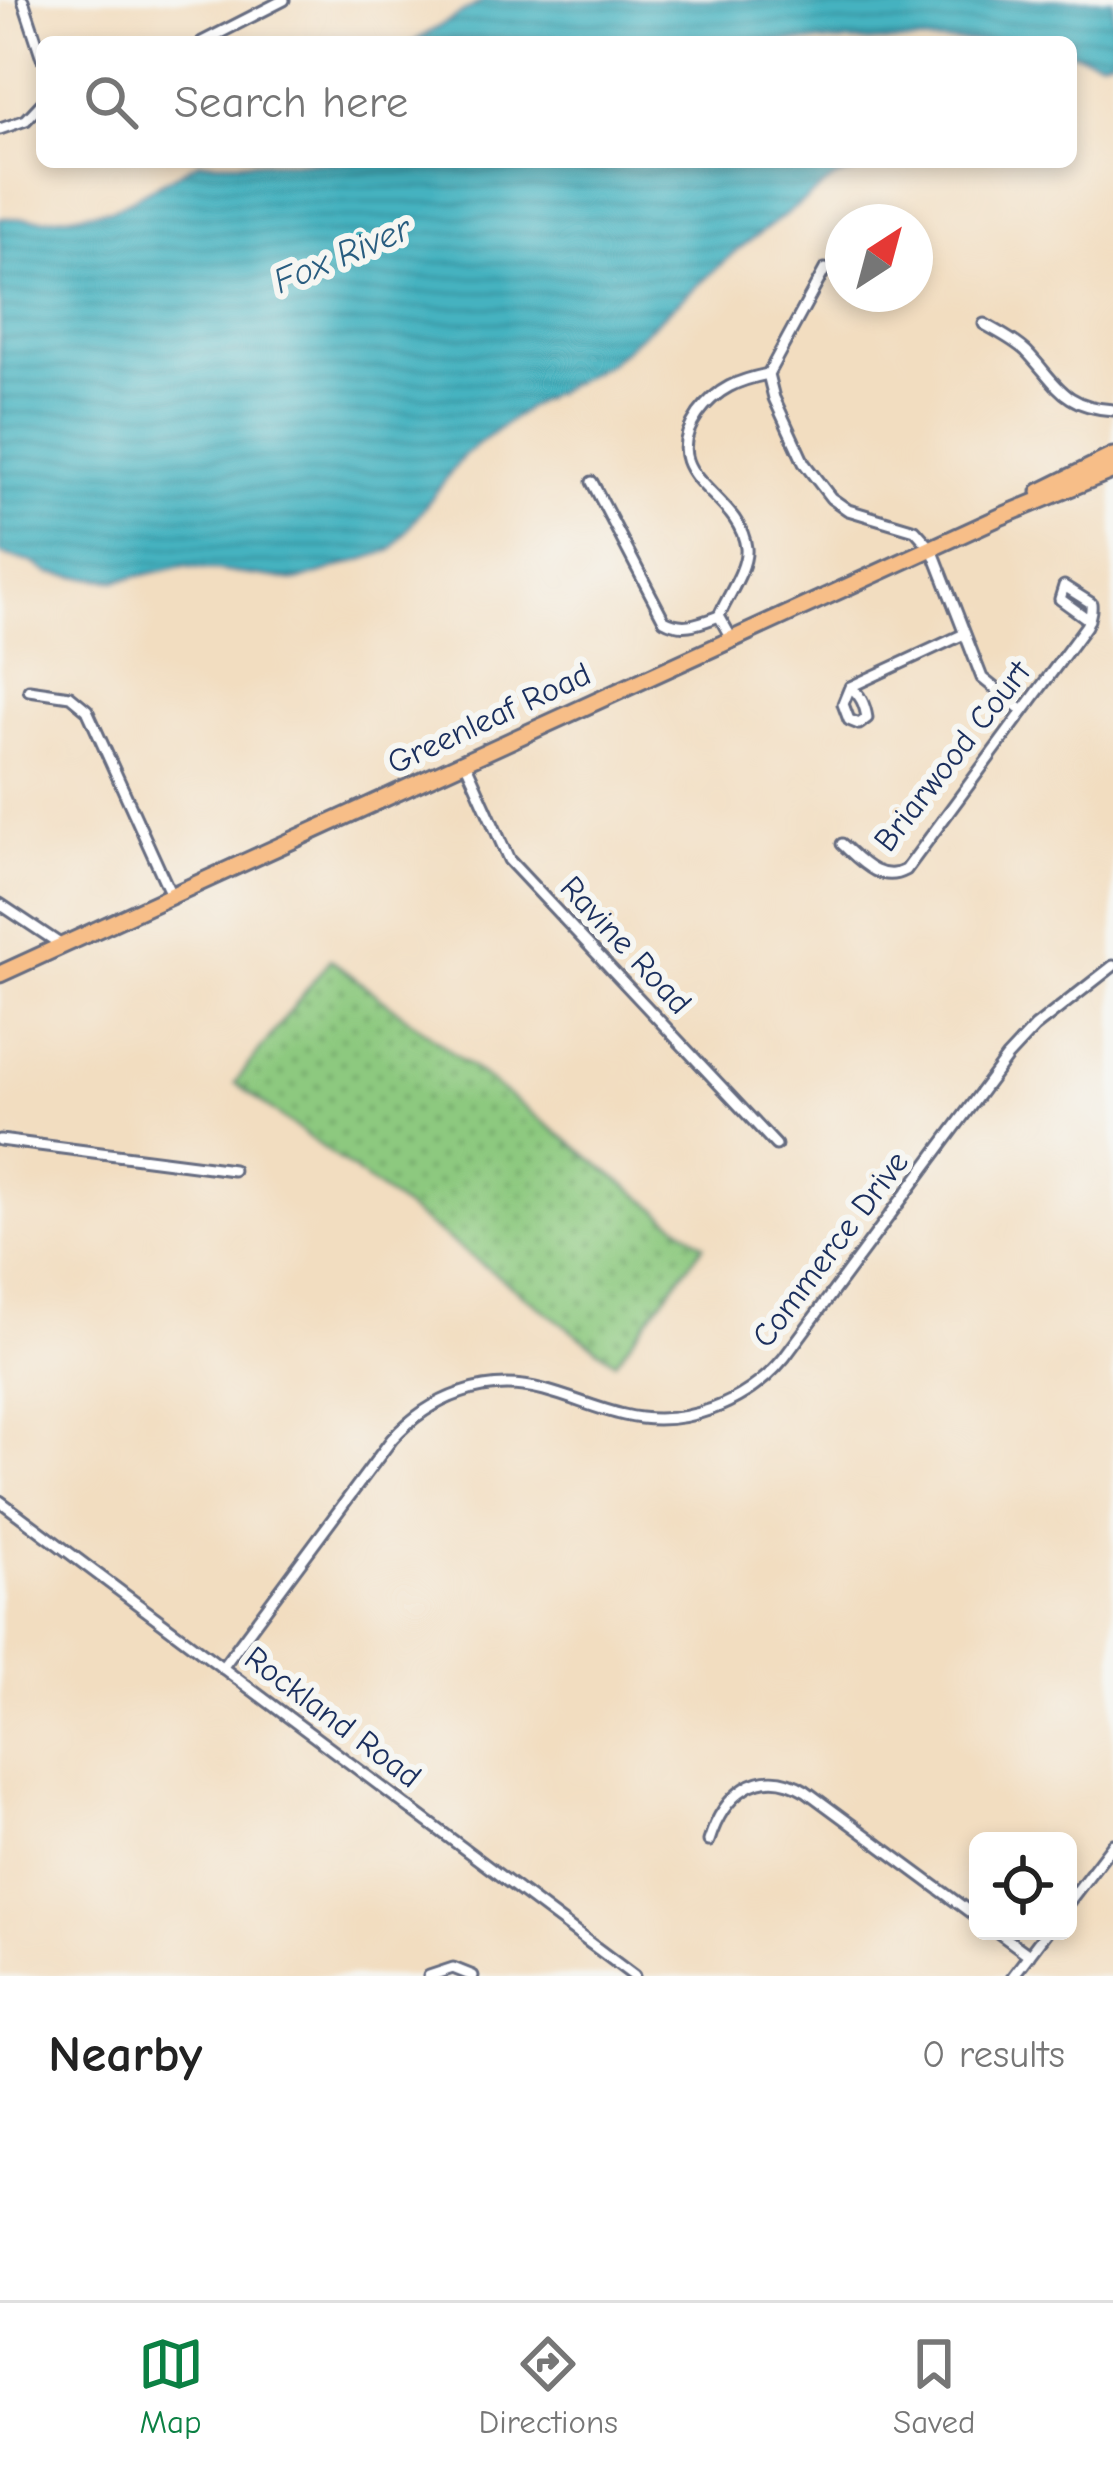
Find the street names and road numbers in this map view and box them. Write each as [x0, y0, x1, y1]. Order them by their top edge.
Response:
street label: Briarwood Court [866, 652, 1039, 859]
street label: Greenleaf Road [381, 654, 597, 782]
street label: Ravine Road [553, 868, 699, 1022]
street label: Commerce Drive [744, 1144, 916, 1354]
street label: Rockland Road [237, 1638, 429, 1796]

